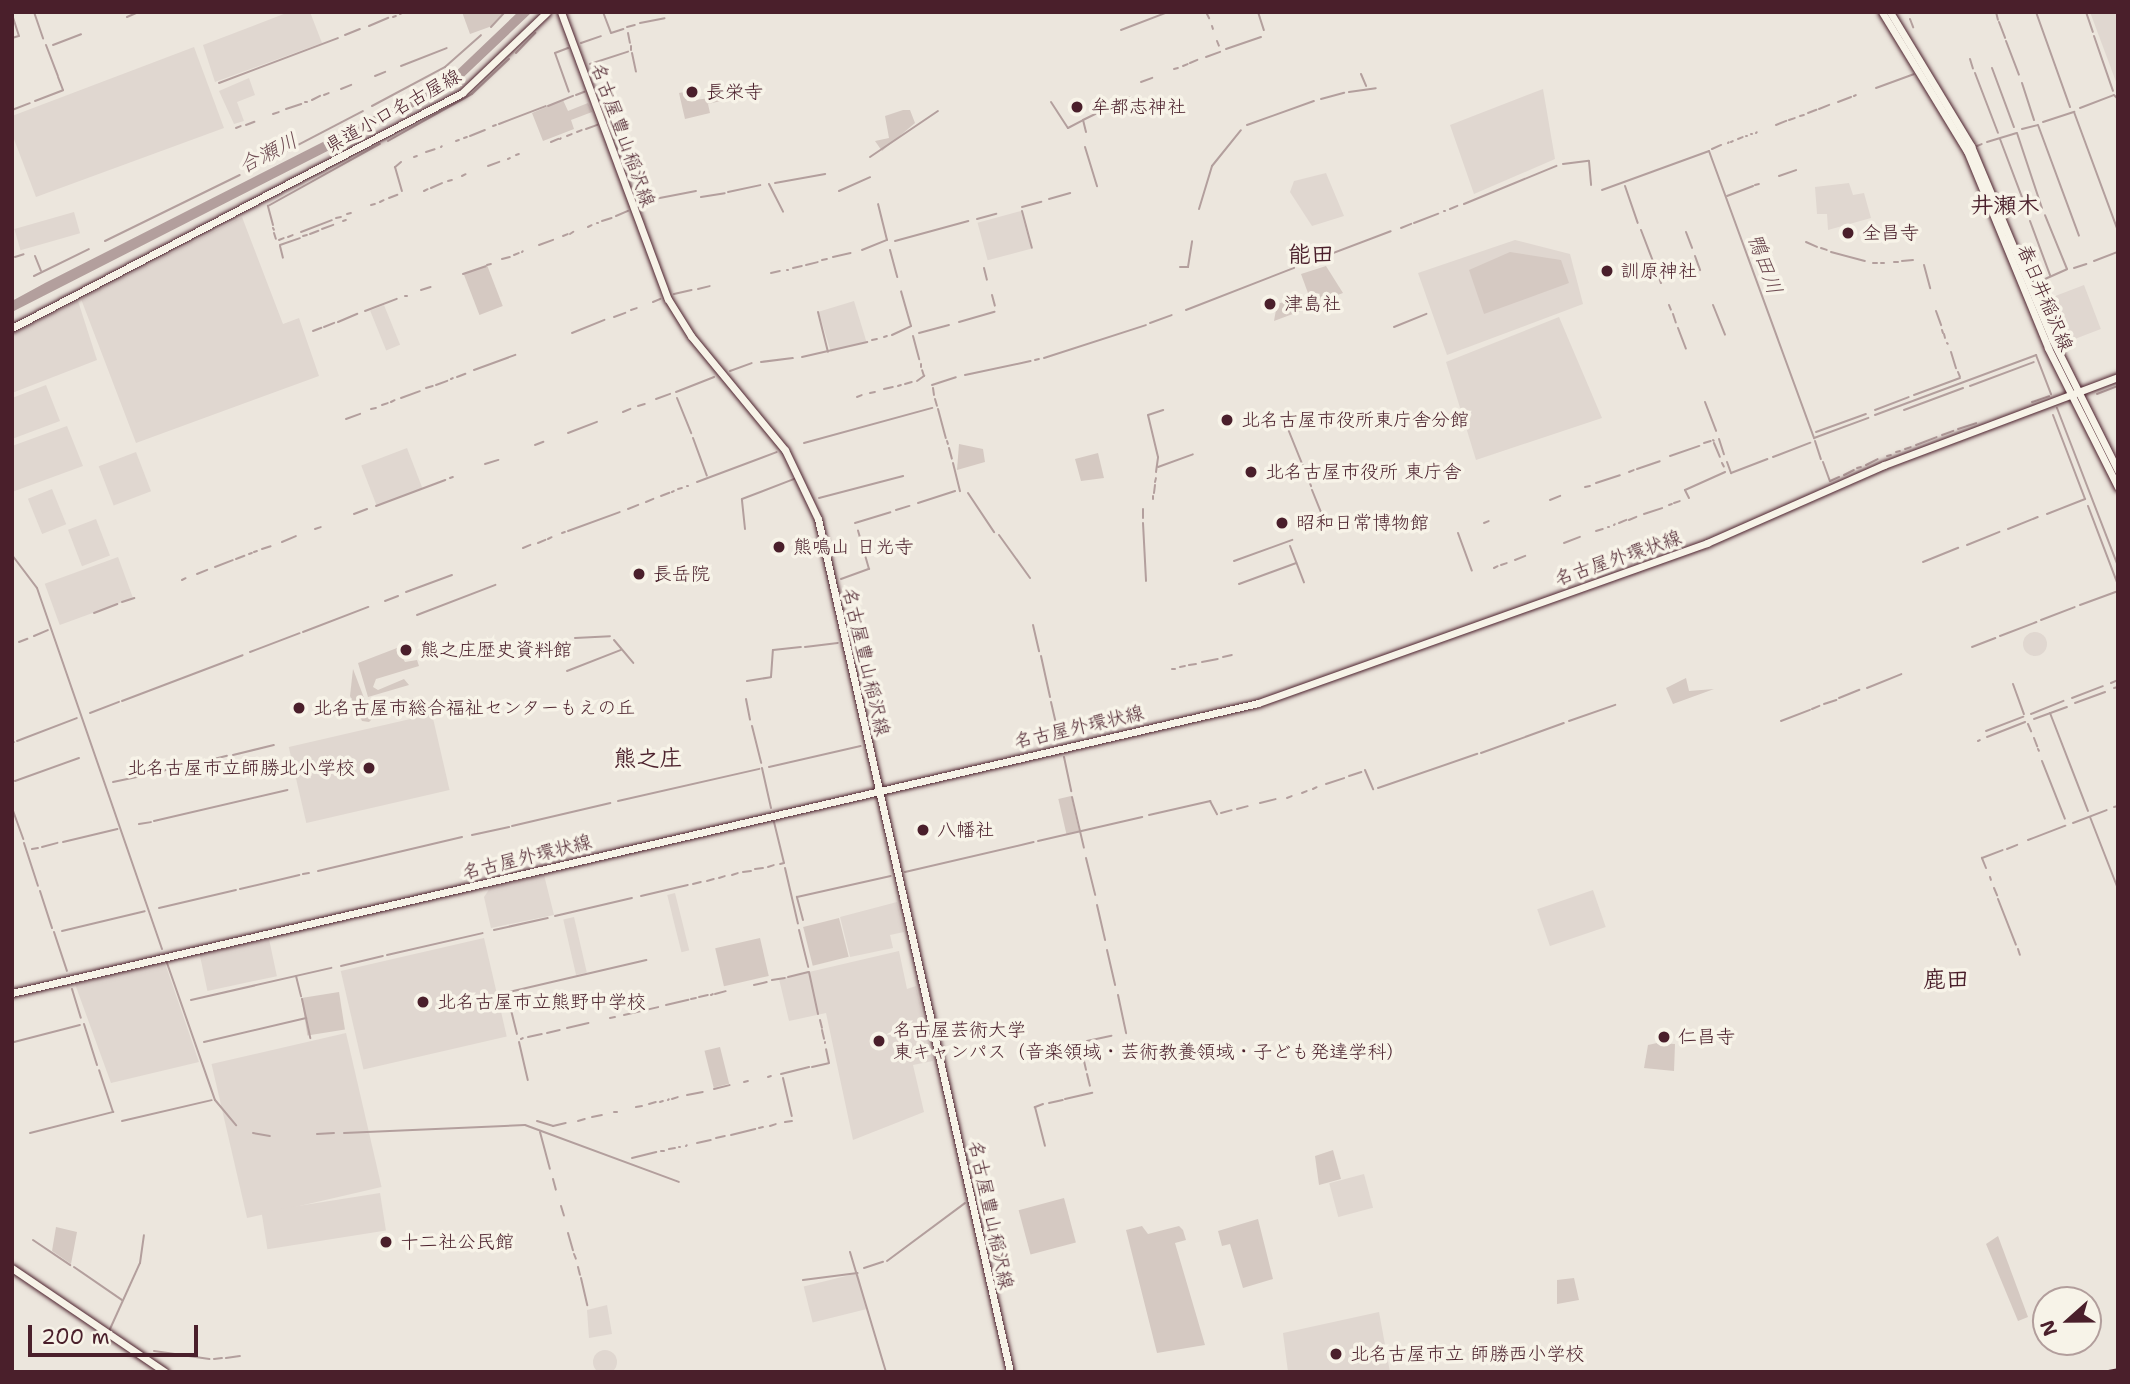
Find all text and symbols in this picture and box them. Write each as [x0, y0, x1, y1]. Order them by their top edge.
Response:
street label: 名古屋豊山稲沢線 [586, 60, 660, 210]
street label: 県道小口名古屋線 [321, 64, 465, 158]
place label: 長栄寺 [706, 81, 763, 103]
marker: 長栄寺 [684, 84, 700, 100]
place label: 牟都志神社 [1091, 96, 1186, 118]
marker: 牟都志神社 [1069, 99, 1085, 115]
water label: 合瀬川 [234, 127, 302, 179]
district label: 井瀬木 [1971, 191, 2039, 219]
place label: 全昌寺 [1862, 222, 1919, 244]
marker: 全昌寺 [1840, 225, 1856, 241]
water label: 鴨田川 [1742, 230, 1788, 298]
district label: 能田 [1288, 240, 1334, 268]
street label: 春日井稲沢線 [2012, 241, 2078, 355]
place label: 訓原神社 [1621, 260, 1697, 282]
marker: 訓原神社 [1599, 263, 1615, 279]
place label: 津島社 [1284, 293, 1341, 315]
marker: 津島社 [1262, 296, 1278, 312]
place label: 北名古屋市役所東庁舎分館 [1241, 409, 1469, 431]
marker: 北名古屋市役所東庁舎分館 [1219, 412, 1235, 428]
place label: 北名古屋市役所 東庁舎 [1265, 461, 1461, 483]
marker: 北名古屋市役所 東庁舎 [1243, 464, 1259, 480]
place label: 昭和日常博物館 [1296, 512, 1429, 534]
marker: 昭和日常博物館 [1274, 515, 1290, 531]
street label: 名古屋外環状線 [1551, 526, 1685, 590]
place label: 熊鳴山 日光寺 [793, 536, 913, 558]
marker: 熊鳴山 日光寺 [771, 539, 787, 555]
place label: 長岳院 [653, 563, 710, 585]
marker: 長岳院 [631, 566, 647, 582]
street label: 名古屋豊山稲沢線 [838, 585, 894, 739]
place label: 熊之庄歴史資料館 [420, 639, 572, 661]
marker: 熊之庄歴史資料館 [398, 642, 414, 658]
place label: 北名古屋市総合福祉センターもえの丘 [313, 697, 636, 719]
marker: 北名古屋市総合福祉センターもえの丘 [291, 700, 307, 716]
street label: 名古屋外環状線 [1012, 701, 1146, 753]
district label: 熊之庄 [614, 744, 682, 772]
place label: 北名古屋市立師勝北小学校 [127, 757, 355, 779]
marker: 北名古屋市立師勝北小学校 [361, 760, 377, 776]
place label: 八幡社 [937, 819, 994, 841]
marker: 八幡社 [915, 822, 931, 838]
street label: 名古屋外環状線 [460, 830, 594, 884]
district label: 鹿田 [1923, 965, 1969, 993]
place label: 北名古屋市立熊野中学校 [437, 991, 646, 1013]
marker: 北名古屋市立熊野中学校 [415, 994, 431, 1010]
place label: 名古屋芸術大学 東キャンパス（音楽領域・芸術教養領域・子ども発達学科） [893, 1019, 1406, 1063]
place label: 仁昌寺 [1678, 1026, 1735, 1048]
marker: 仁昌寺 [1656, 1029, 1672, 1045]
marker: 名古屋芸術大学 東キャンパス（音楽領域・芸術教養領域・子ども発達学科） [871, 1033, 887, 1049]
street label: 名古屋豊山稲沢線 [964, 1138, 1018, 1292]
place label: 十二社公民館 [400, 1231, 514, 1253]
marker: 十二社公民館 [378, 1234, 394, 1250]
north arrow [2032, 1286, 2102, 1356]
scale bar [32, 1310, 201, 1354]
text: N [2034, 1316, 2063, 1339]
text: 200 m [41, 1323, 110, 1351]
place label: 北名古屋市立 師勝西小学校 [1350, 1343, 1584, 1365]
marker: 北名古屋市立 師勝西小学校 [1328, 1346, 1344, 1362]

